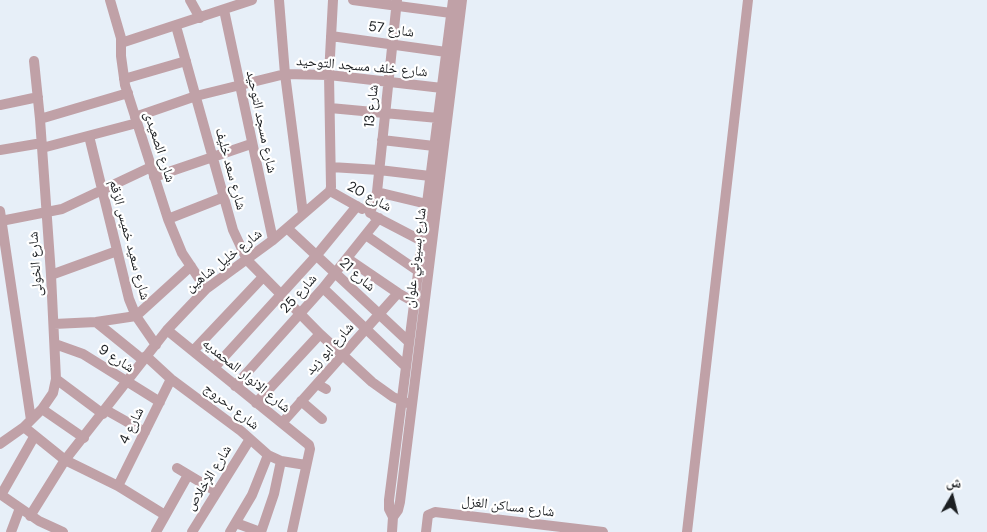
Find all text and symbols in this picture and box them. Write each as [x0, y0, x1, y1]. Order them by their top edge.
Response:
street label: شارع 57 [367, 18, 415, 42]
street label: شارع خلف مسجد التوحيد [296, 53, 428, 81]
street label: شارع مسجد التوحيد [242, 69, 280, 175]
street label: شارع 13 [361, 84, 383, 128]
street label: شارع الصعيدى [140, 109, 178, 185]
street label: شارع سعد خليف [211, 126, 249, 212]
street label: شارع سعيد خميس الزقم [105, 178, 153, 302]
street label: شارع 20 [344, 178, 394, 216]
street label: شارع بسيوني علوان [402, 207, 430, 309]
street label: شارع خليل شاهين [182, 226, 266, 296]
street label: شارع الخولى [25, 231, 47, 297]
street label: شارع 21 [335, 254, 379, 296]
street label: شارع 25 [277, 271, 321, 317]
street label: شارع ابو زيد [302, 319, 358, 379]
street label: شارع الانوار المحمديه [198, 335, 294, 417]
street label: شارع 9 [95, 341, 137, 377]
street label: شارع دحروج [200, 380, 262, 434]
street label: شارع 4 [116, 405, 148, 447]
street label: شارع الإخلاص [182, 442, 236, 514]
north arrow [927, 472, 977, 522]
text: ش [945, 472, 963, 492]
street label: شارع مساكن الغزل [461, 493, 555, 521]

